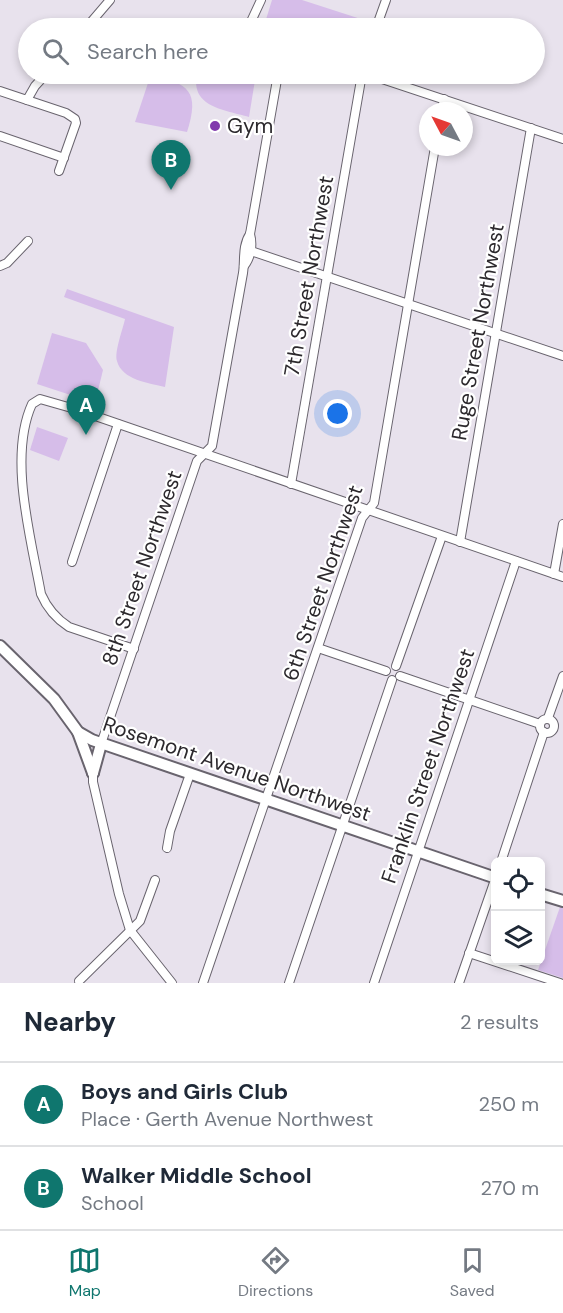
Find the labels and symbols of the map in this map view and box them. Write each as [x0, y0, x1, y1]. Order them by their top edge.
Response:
north arrow [419, 102, 473, 156]
place label: Gym [227, 112, 273, 140]
marker: Gym [208, 119, 222, 133]
pin: B [152, 140, 190, 190]
street label: 7th Street Northwest [278, 174, 340, 378]
street label: Ruge Street Northwest [445, 222, 511, 442]
pin: A [66, 386, 106, 435]
your location [323, 399, 352, 428]
street label: 8th Street Northwest [95, 467, 189, 669]
street label: 6th Street Northwest [276, 481, 370, 685]
street label: Franklin Street Northwest [375, 645, 481, 887]
street label: Rosemont Avenue Northwest [99, 710, 375, 828]

